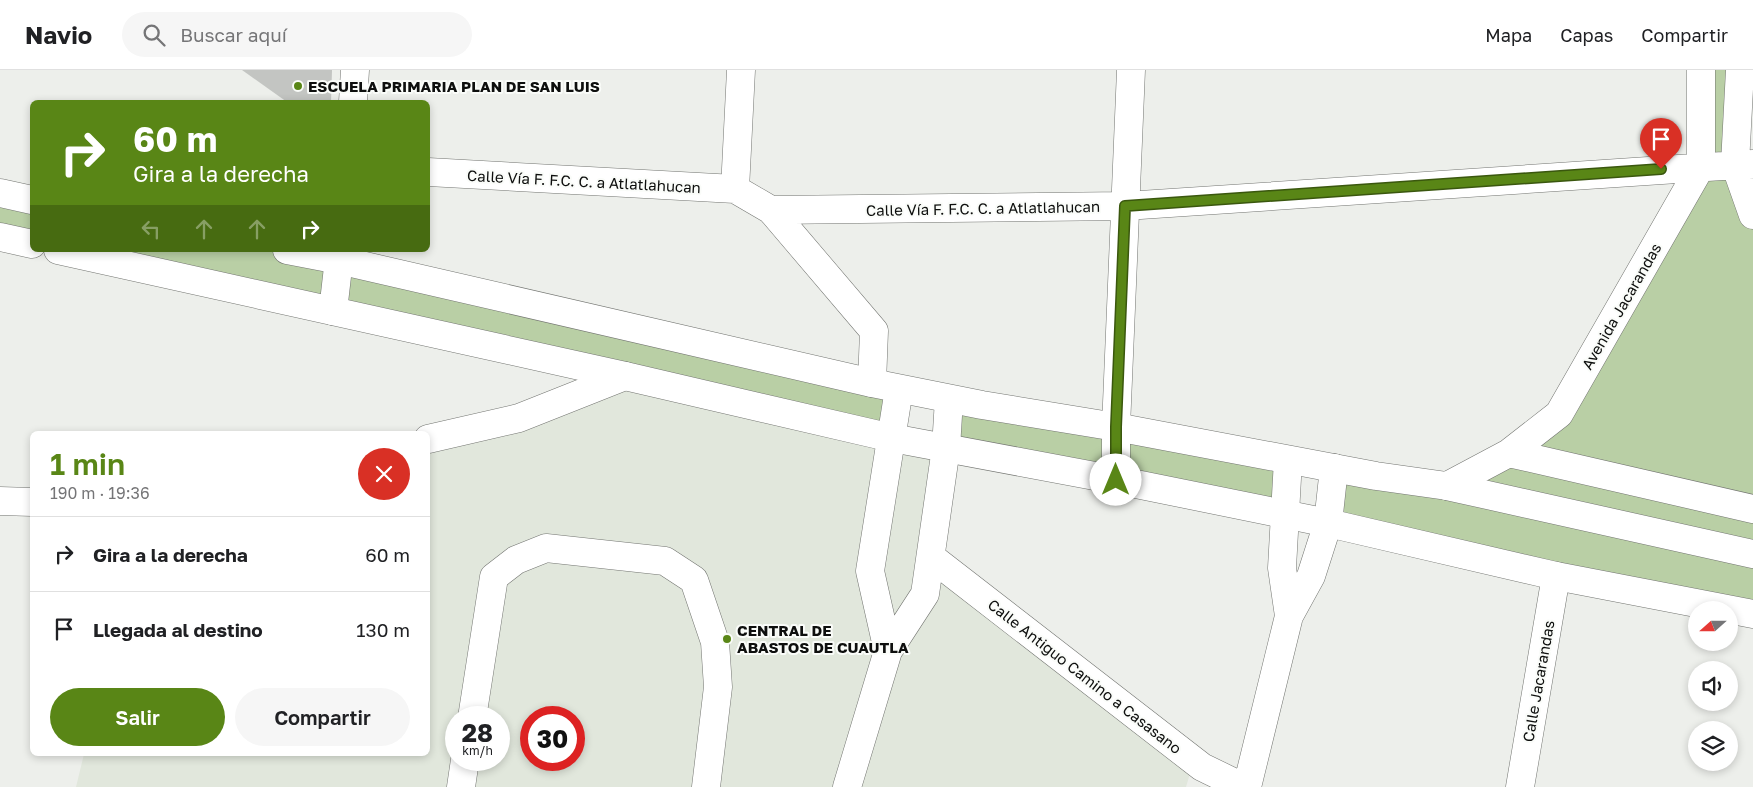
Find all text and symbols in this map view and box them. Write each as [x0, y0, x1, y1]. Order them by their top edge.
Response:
search box [122, 12, 472, 57]
text: Navio [25, 20, 92, 49]
icon: search [140, 21, 168, 49]
text: Buscar aquí [180, 23, 287, 46]
text: Mapa [1485, 24, 1532, 46]
text: Capas [1560, 24, 1613, 46]
text: Compartir [1641, 24, 1728, 46]
place label: ESCUELA PRIMARIA PLAN DE SAN LUIS [308, 77, 600, 95]
marker: ESCUELA PRIMARIA PLAN DE SAN LUIS [292, 80, 304, 92]
text: 60 m [133, 118, 217, 160]
pin [1640, 118, 1682, 169]
icon: right [50, 120, 115, 185]
icon: arrive [1647, 125, 1675, 153]
text: Gira a la derecha [133, 160, 309, 187]
street label: Calle Vía F. F.C. C. a Atlatlahucan [467, 166, 701, 196]
street label: Calle Vía F. F.C. C. a Atlatlahucan [866, 197, 1100, 219]
icon: left [137, 215, 165, 243]
icon: ahead [190, 215, 218, 243]
icon: ahead [243, 215, 271, 243]
icon: right [296, 215, 324, 243]
street label: Avenida Jacarandas [1577, 239, 1665, 372]
text: 1 min [50, 446, 125, 482]
button: close [358, 448, 410, 500]
position arrow [1089, 453, 1141, 505]
text: 190 m · 19:36 [50, 483, 150, 503]
icon: right [50, 540, 78, 568]
text: Gira a la derecha [93, 543, 248, 566]
text: 60 m [365, 543, 410, 566]
street label: Calle Antiguo Camino a Casasano [985, 595, 1185, 757]
north arrow [1688, 601, 1738, 651]
map controls [1688, 601, 1738, 771]
icon: arrive [50, 615, 78, 643]
text: Llegada al destino [93, 618, 263, 641]
text: 130 m [356, 618, 410, 641]
street label: Calle Jacarandas [1518, 619, 1558, 743]
place label: CENTRAL DE ABASTOS DE CUAUTLA [737, 621, 909, 656]
marker: CENTRAL DE ABASTOS DE CUAUTLA [721, 633, 733, 645]
button: sound [1688, 661, 1738, 711]
button: Salir [50, 688, 225, 746]
button: Compartir [235, 688, 410, 746]
speed limit sign: 30 [520, 706, 585, 771]
text: 28 [462, 717, 493, 748]
button: layers [1688, 721, 1738, 771]
text: km/h [462, 743, 493, 758]

